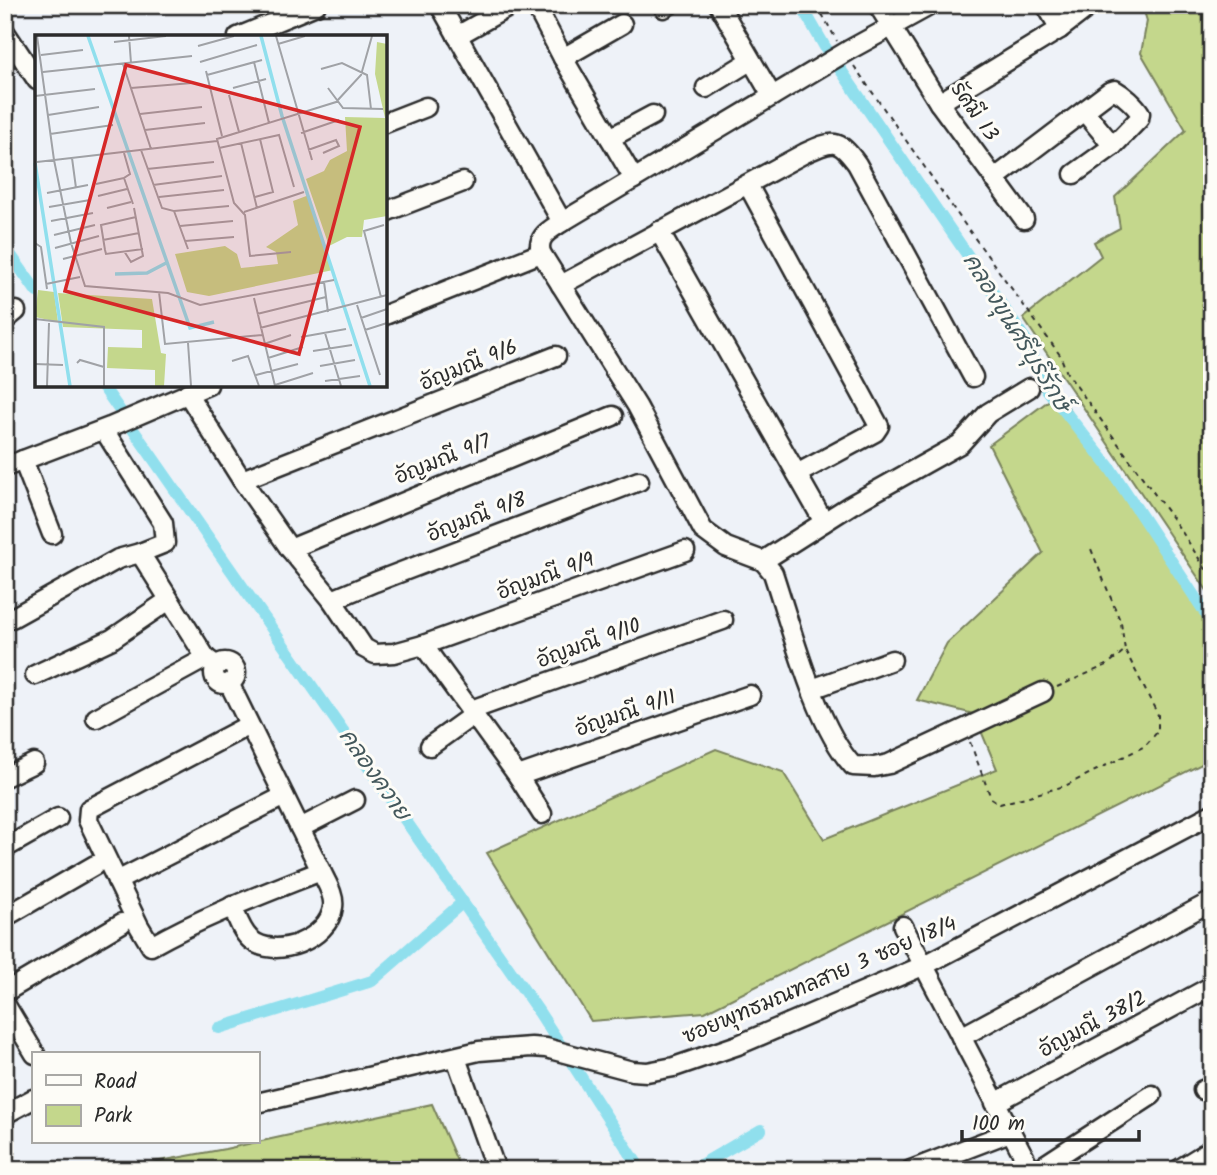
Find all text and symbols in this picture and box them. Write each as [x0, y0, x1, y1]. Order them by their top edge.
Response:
inset map [35, 35, 387, 387]
street label: รัศมี 13 [941, 75, 1007, 149]
water label: คลองขุนศรีบุรีรักษ์ [953, 246, 1081, 423]
street label: อัญมณี 9/6 [415, 331, 523, 401]
street label: อัญมณี 9/7 [390, 425, 497, 494]
street label: อัญมณี 9/8 [422, 484, 532, 552]
street label: อัญมณี 9/9 [493, 544, 599, 610]
street label: อัญมณี 9/10 [532, 610, 646, 678]
street label: อัญมณี 9/11 [571, 681, 681, 747]
water label: คลองควาย [329, 722, 420, 830]
street label: ซอยพุทธมณฑลสาย 3 ซอย 18/4 [678, 908, 962, 1054]
street label: อัญมณี 38/2 [1033, 983, 1153, 1067]
legend [32, 1052, 259, 1144]
text: Road [94, 1066, 137, 1099]
scale bar [962, 1098, 1138, 1142]
text: Park [94, 1100, 132, 1133]
text: 100 m [972, 1108, 1025, 1141]

